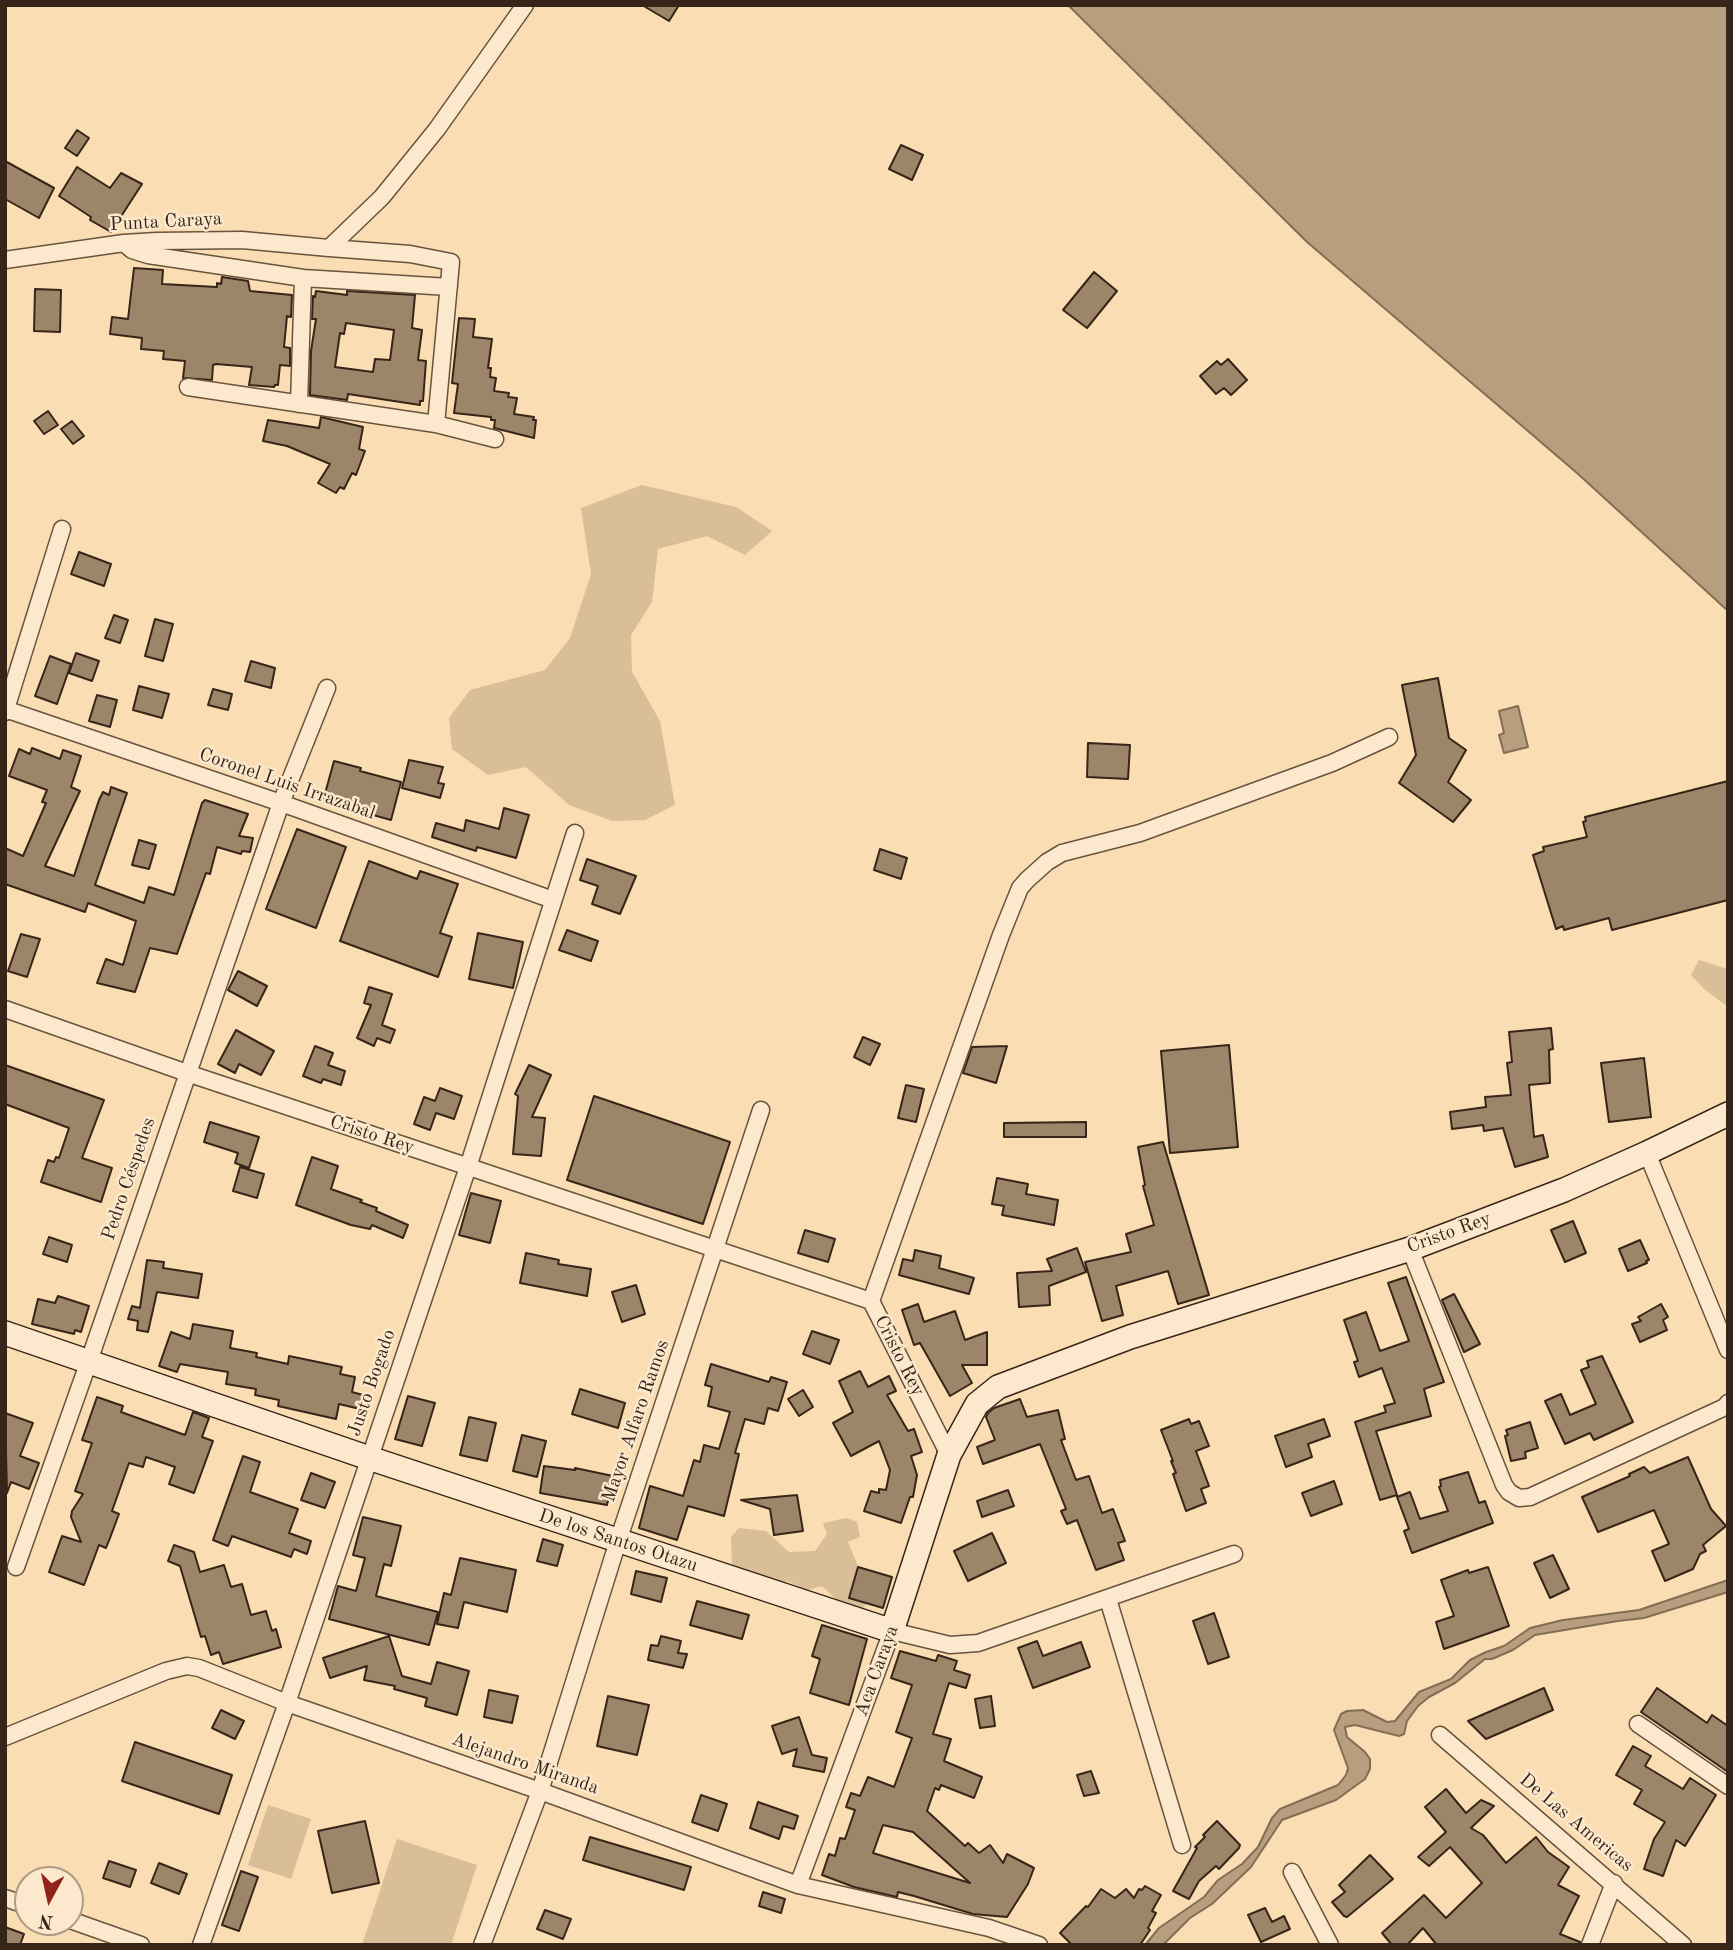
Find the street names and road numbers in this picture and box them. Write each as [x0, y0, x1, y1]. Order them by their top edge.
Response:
street label: Punta Caraya [109, 208, 223, 236]
street label: Coronel Luis Irrazabal [196, 743, 378, 825]
street label: Cristo Rey [327, 1111, 417, 1159]
street label: Pedro Céspedes [97, 1115, 161, 1243]
street label: Cristo Rey [1404, 1207, 1494, 1259]
street label: Cristo Rey [869, 1312, 929, 1400]
street label: Justo Bogado [343, 1327, 401, 1439]
street label: Mayor Alfaro Ramos [598, 1337, 674, 1505]
street label: De los Santos Otazu [536, 1505, 700, 1577]
street label: Aca Caraya [850, 1622, 904, 1720]
street label: Alejandro Miranda [448, 1728, 602, 1800]
street label: De Las Americas [1514, 1769, 1638, 1877]

